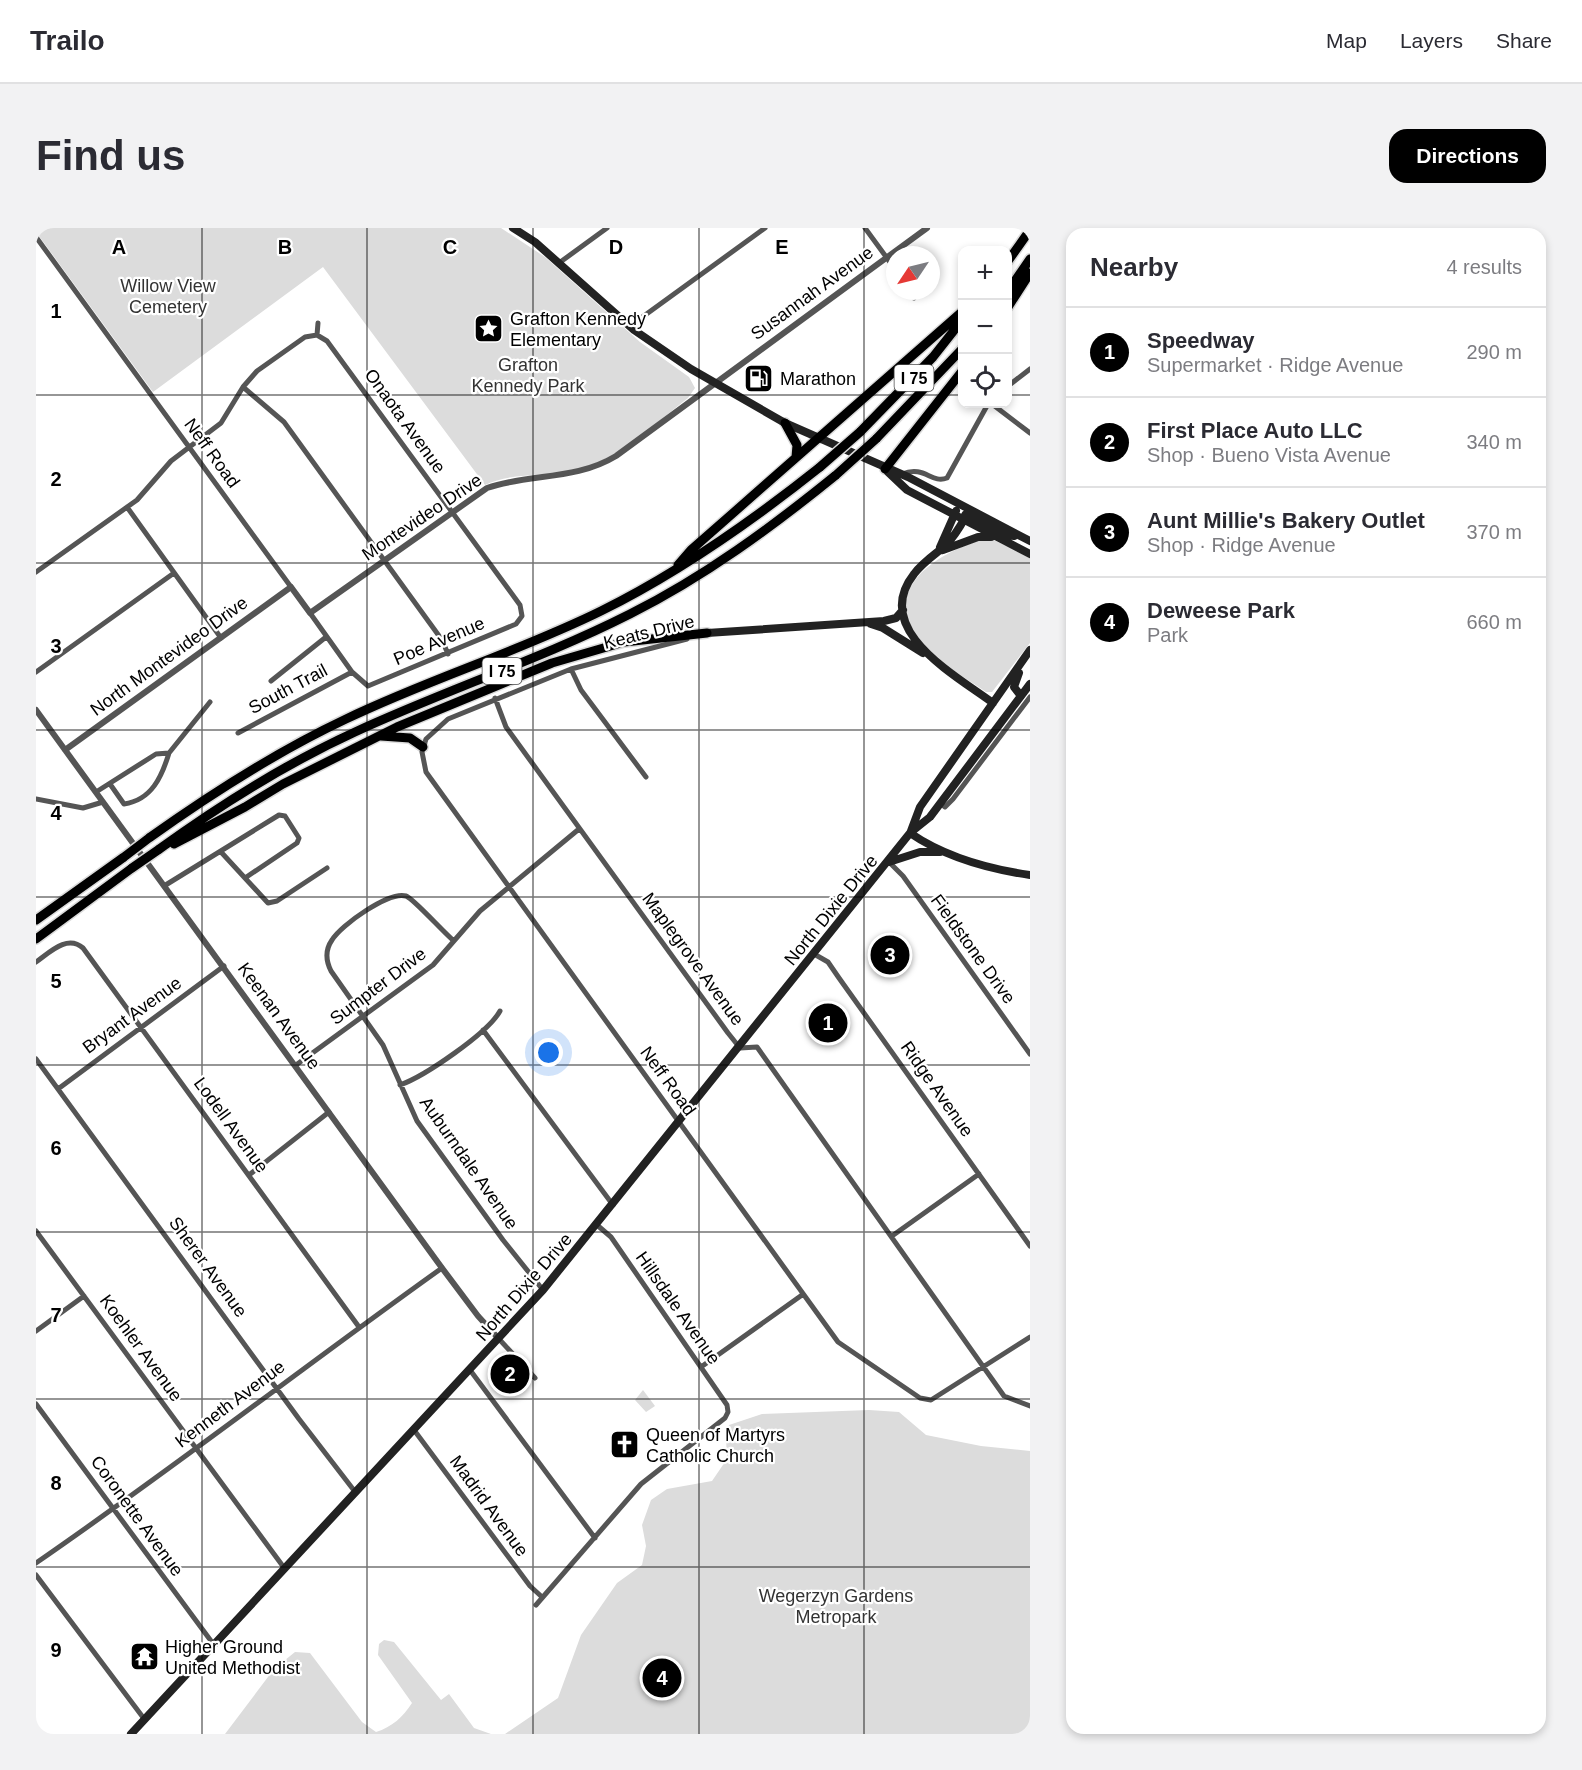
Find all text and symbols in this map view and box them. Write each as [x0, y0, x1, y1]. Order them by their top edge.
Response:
text: Trailo [30, 25, 105, 56]
text: Map [1326, 29, 1367, 52]
text: Layers [1400, 29, 1463, 52]
text: Share [1496, 29, 1552, 52]
button: Directions [1389, 129, 1546, 183]
text: Find us [36, 132, 185, 179]
text: A [112, 236, 126, 258]
text: B [278, 236, 292, 258]
text: C [443, 236, 457, 258]
text: D [609, 236, 623, 258]
text: E [775, 236, 789, 258]
street label: Susannah Avenue [747, 242, 877, 344]
north arrow [886, 246, 940, 300]
map controls [958, 246, 1012, 408]
button: + [958, 246, 1012, 300]
text: Nearby [1090, 252, 1178, 282]
text: 4 results [1446, 256, 1522, 278]
park label: Willow View Cemetery [120, 276, 217, 317]
text: 1 [50, 300, 62, 322]
button: − [958, 300, 1012, 354]
place label: Grafton Kennedy Elementary [510, 309, 646, 350]
place icon: Grafton Kennedy Elementary [473, 313, 505, 345]
text: Speedway [1147, 328, 1255, 353]
text: 1 [1104, 341, 1115, 363]
text: 290 m [1466, 341, 1522, 363]
button: locate [958, 354, 1012, 408]
text: Supermarket · Ridge Avenue [1147, 354, 1403, 376]
park label: Grafton Kennedy Park [471, 355, 586, 396]
fuel station icon: Marathon [743, 363, 775, 395]
street label: Onaota Avenue [361, 365, 449, 477]
road number: I 75 [894, 365, 934, 391]
place label: Marathon [780, 369, 856, 389]
street label: Neff Road [180, 414, 244, 492]
text: First Place Auto LLC [1147, 418, 1363, 443]
text: 2 [1104, 431, 1115, 453]
text: 340 m [1466, 431, 1522, 453]
text: Shop · Bueno Vista Avenue [1147, 444, 1391, 466]
text: 2 [50, 468, 62, 490]
street label: Montevideo Drive [358, 470, 486, 564]
text: Aunt Millie's Bakery Outlet [1147, 508, 1425, 533]
text: 3 [1104, 521, 1115, 543]
text: 370 m [1466, 521, 1522, 543]
text: Shop · Ridge Avenue [1147, 534, 1336, 556]
street label: North Montevideo Drive [87, 592, 251, 720]
text: Deweese Park [1147, 598, 1295, 623]
street label: Keats Drive [601, 611, 697, 653]
text: 4 [1104, 611, 1115, 633]
text: 660 m [1466, 611, 1522, 633]
street label: Poe Avenue [391, 613, 487, 669]
text: Park [1147, 624, 1188, 646]
text: 3 [50, 635, 62, 657]
road number: I 75 [482, 658, 522, 684]
street label: South Trail [245, 660, 331, 718]
text: 4 [50, 802, 62, 824]
street label: North Dixie Drive [780, 851, 882, 969]
street label: Maplegrove Avenue [638, 889, 748, 1029]
street label: Fieldstone Drive [927, 891, 1019, 1007]
pin: 3 [870, 932, 910, 978]
street label: Sumpter Drive [326, 943, 430, 1029]
street label: Keenan Avenue [234, 959, 324, 1073]
text: 5 [50, 970, 62, 992]
street label: Bryant Avenue [79, 973, 185, 1057]
pin: 1 [808, 1000, 848, 1046]
street label: Ridge Avenue [897, 1037, 977, 1141]
your location [534, 1038, 563, 1067]
street label: Neff Road [636, 1042, 700, 1120]
street label: Lodell Avenue [190, 1074, 272, 1176]
street label: Auburndale Avenue [416, 1093, 522, 1233]
text: 6 [50, 1137, 62, 1159]
street label: Sherer Avenue [165, 1213, 251, 1321]
street label: North Dixie Drive [472, 1229, 576, 1345]
street label: Hillsdale Avenue [632, 1248, 724, 1368]
street label: Koehler Avenue [96, 1291, 186, 1405]
text: 7 [50, 1304, 62, 1326]
pin: 2 [490, 1352, 530, 1396]
street label: Kenneth Avenue [171, 1356, 289, 1452]
place label: Queen of Martyrs Catholic Church [646, 1425, 785, 1466]
church icon: Queen of Martyrs Catholic Church [609, 1429, 641, 1461]
street label: Coronette Avenue [87, 1452, 187, 1580]
street label: Madrid Avenue [446, 1452, 532, 1560]
text: 8 [50, 1472, 62, 1494]
park label: Wegerzyn Gardens Metropark [759, 1586, 913, 1627]
place label: Higher Ground United Methodist [165, 1637, 300, 1678]
text: 9 [50, 1639, 62, 1661]
temple icon: Higher Ground United Methodist [128, 1641, 160, 1673]
pin: 4 [642, 1656, 682, 1700]

